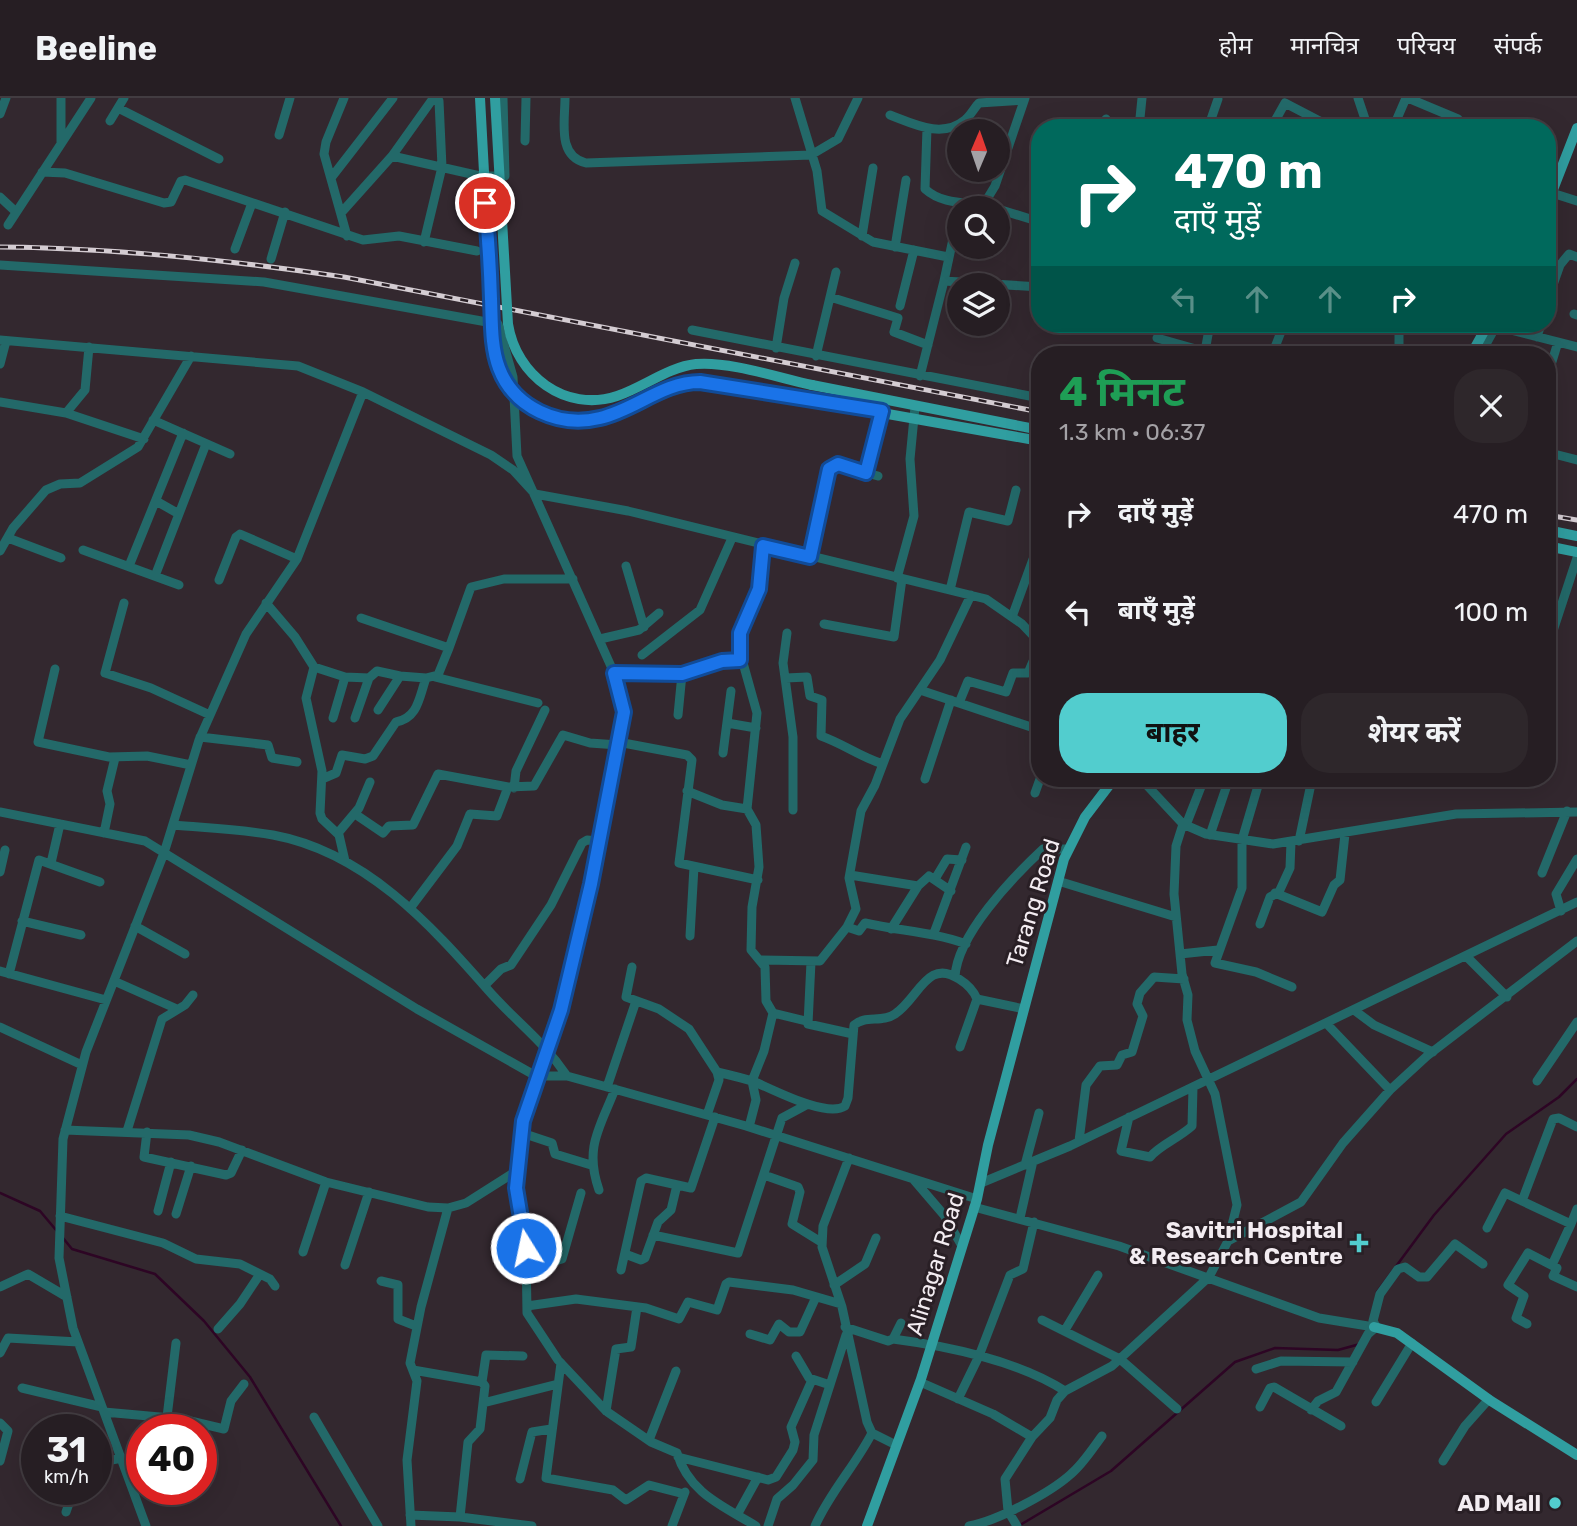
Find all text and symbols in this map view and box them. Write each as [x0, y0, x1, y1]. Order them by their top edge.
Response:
text: Beeline [35, 29, 157, 68]
text: होम [1219, 32, 1252, 60]
text: मानचित्र [1290, 32, 1359, 60]
text: परिचय [1397, 32, 1456, 60]
text: संपर्क [1494, 32, 1542, 60]
north arrow [947, 119, 1010, 182]
map controls [947, 119, 1010, 336]
text: 470 m [1174, 142, 1323, 200]
icon: right [1059, 147, 1150, 238]
pin [455, 173, 515, 233]
icon: arrive [466, 184, 504, 222]
button: search [947, 196, 1010, 259]
text: दाएँ मुड़ें [1174, 201, 1261, 239]
button: layers [947, 273, 1010, 336]
icon: left [1165, 280, 1203, 318]
icon: ahead [1238, 280, 1276, 318]
icon: ahead [1311, 280, 1349, 318]
icon: right [1384, 280, 1422, 318]
text: 4 मिनट [1059, 367, 1185, 417]
button: close [1454, 369, 1528, 443]
text: 1.3 km · 06:37 [1059, 418, 1205, 446]
icon: right [1059, 495, 1097, 533]
text: दाएँ मुड़ें [1118, 497, 1193, 528]
text: 470 m [1453, 499, 1528, 530]
icon: left [1059, 593, 1097, 631]
text: बाएँ मुड़ें [1118, 595, 1195, 626]
text: 100 m [1454, 597, 1528, 628]
button: बाहर [1059, 693, 1287, 773]
button: शेयर करें [1301, 693, 1528, 773]
street label: Tarang Road [1000, 835, 1066, 971]
street label: Alinagar Road [900, 1189, 970, 1339]
position arrow [489, 1211, 563, 1285]
place label: Savitri Hospital & Research Centre [1129, 1216, 1343, 1270]
marker: Savitri Hospital & Research Centre [1349, 1233, 1369, 1253]
speed limit sign: 40 [126, 1414, 217, 1505]
text: 31 [47, 1429, 86, 1471]
text: km/h [44, 1466, 89, 1488]
place label: AD Mall [1457, 1489, 1541, 1517]
marker: AD Mall [1547, 1495, 1563, 1511]

